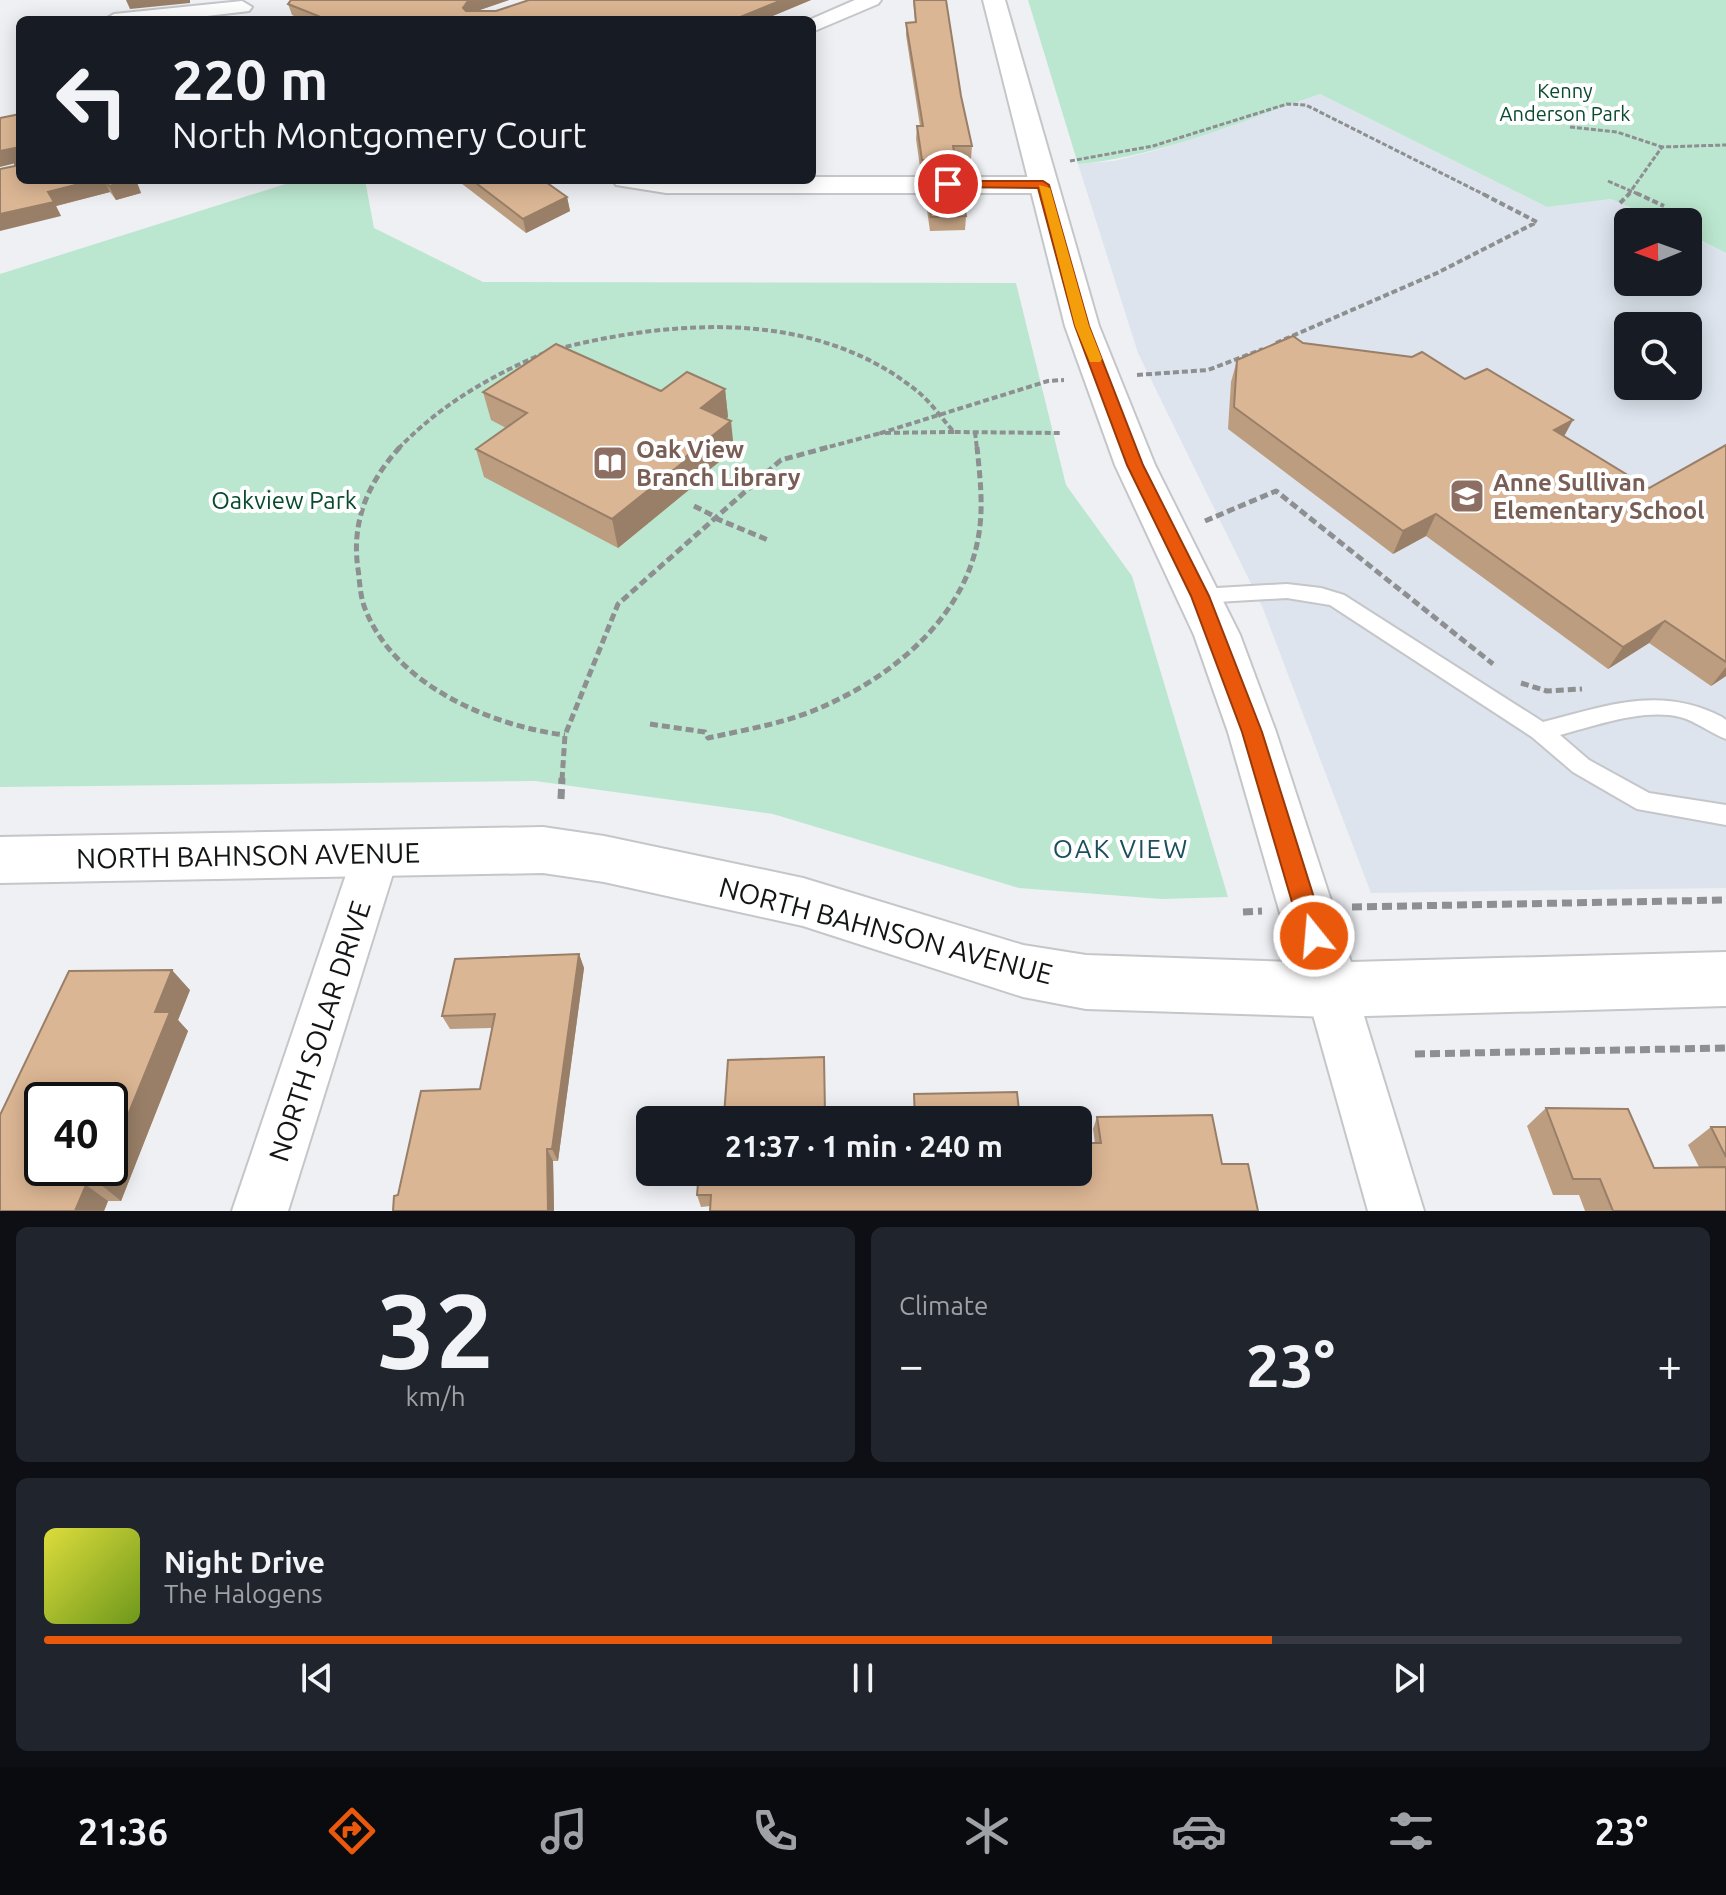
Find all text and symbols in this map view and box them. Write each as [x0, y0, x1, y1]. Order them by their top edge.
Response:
icon: left [40, 48, 144, 152]
text: 220 m [172, 48, 328, 111]
park label: Kenny Anderson Park [1500, 79, 1630, 125]
text: North Montgomery Court [172, 114, 587, 155]
pin [914, 150, 982, 218]
icon: arrive [926, 162, 970, 206]
north arrow [1614, 208, 1702, 296]
map controls [1614, 208, 1702, 400]
button: search [1614, 312, 1702, 400]
place label: Oak View Branch Library [636, 436, 801, 491]
library icon: Oak View Branch Library [591, 444, 629, 482]
place label: Anne Sullivan Elementary School [1493, 469, 1705, 524]
school or university icon: Anne Sullivan Elementary School [1448, 477, 1486, 515]
park label: Oakview Park [211, 487, 357, 514]
district label: OAK VIEW [1053, 834, 1189, 863]
street label: NORTH BAHNSON AVENUE [76, 837, 420, 873]
street label: NORTH BAHNSON AVENUE [716, 871, 1056, 989]
position arrow [1272, 894, 1356, 978]
street label: NORTH SOLAR DRIVE [262, 897, 376, 1165]
speed limit sign: 40 [24, 1082, 128, 1186]
text: 21:37 · 1 min · 240 m [725, 1129, 1003, 1163]
text: 32 [377, 1271, 494, 1388]
text: Climate [899, 1291, 988, 1320]
text: 23° [1246, 1331, 1335, 1398]
text: − [899, 1340, 924, 1389]
text: + [1657, 1340, 1682, 1389]
text: km/h [405, 1382, 466, 1411]
text: Night Drive [164, 1545, 325, 1579]
text: The Halogens [164, 1579, 323, 1608]
icon: previous [295, 1656, 339, 1700]
icon: pause [841, 1656, 885, 1700]
icon: next [1387, 1656, 1431, 1700]
icon: directions [324, 1803, 380, 1859]
icon: music [536, 1803, 592, 1859]
icon: phone [747, 1803, 803, 1859]
icon: climate [959, 1803, 1015, 1859]
icon: car [1171, 1803, 1227, 1859]
icon: filters [1383, 1803, 1439, 1859]
text: 21:36 [78, 1811, 168, 1852]
text: 23° [1595, 1811, 1648, 1852]

